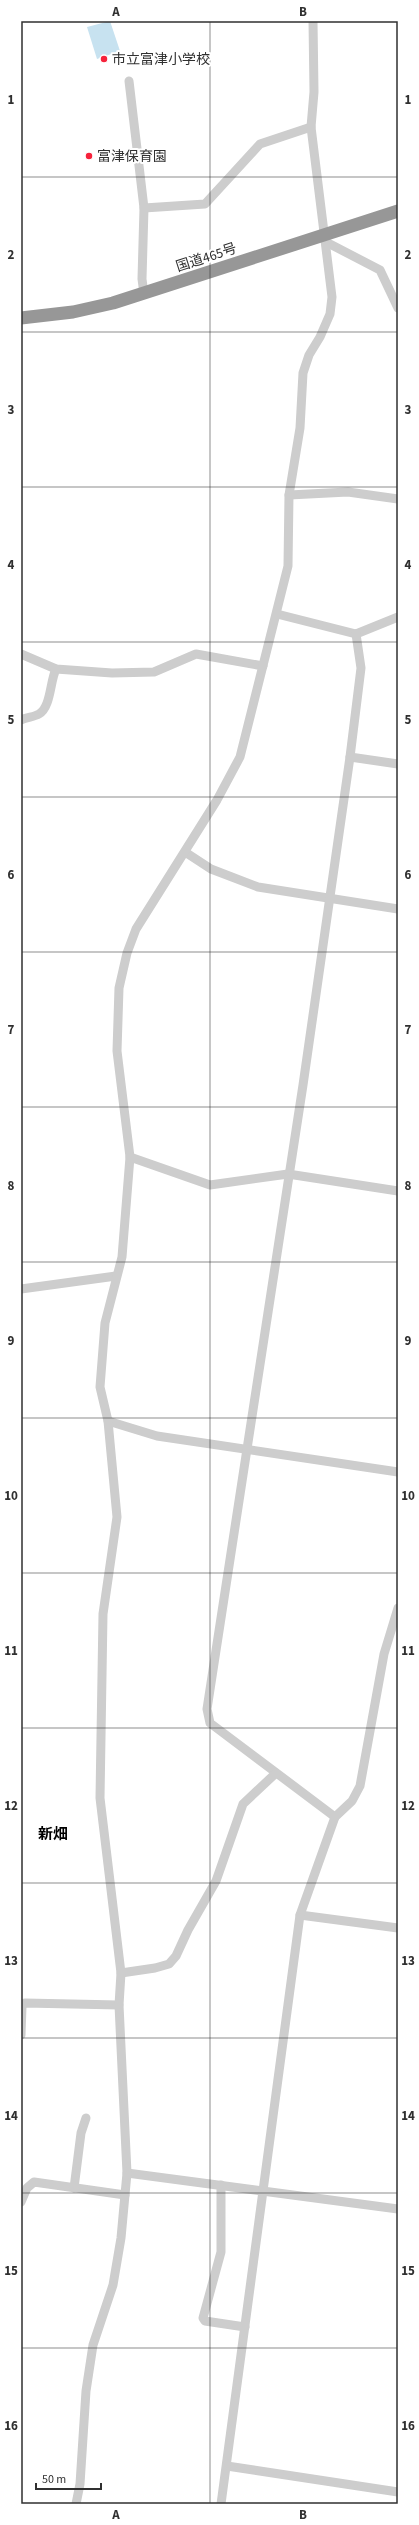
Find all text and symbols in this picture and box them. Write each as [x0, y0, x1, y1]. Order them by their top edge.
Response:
text: A [111, 3, 120, 21]
text: B [299, 3, 307, 21]
place label: 市立富津小学校 [112, 50, 210, 70]
marker: 市立富津小学校 [99, 54, 109, 64]
text: 1 [8, 91, 15, 109]
text: 1 [405, 91, 412, 109]
place label: 富津保育園 [97, 147, 167, 167]
marker: 富津保育園 [84, 151, 94, 161]
street label: 国道465号 [173, 239, 239, 277]
text: 2 [8, 246, 15, 264]
text: 2 [405, 246, 412, 264]
text: 3 [8, 401, 15, 419]
text: 3 [405, 401, 412, 419]
text: 4 [8, 556, 15, 574]
text: 4 [405, 556, 412, 574]
text: 5 [8, 711, 15, 729]
text: 5 [405, 711, 412, 729]
text: 6 [8, 866, 15, 884]
text: 6 [405, 866, 412, 884]
text: 7 [8, 1021, 15, 1039]
text: 7 [405, 1021, 412, 1039]
text: 8 [8, 1177, 15, 1195]
text: 8 [405, 1177, 412, 1195]
text: 9 [8, 1332, 15, 1350]
text: 9 [405, 1332, 412, 1350]
text: 10 [4, 1487, 18, 1505]
text: 10 [401, 1487, 415, 1505]
text: 11 [4, 1642, 18, 1660]
text: 11 [401, 1642, 415, 1660]
text: 12 [4, 1797, 18, 1815]
text: 12 [401, 1797, 415, 1815]
district label: 新畑 [38, 1824, 68, 1845]
text: 13 [4, 1952, 18, 1970]
text: 13 [401, 1952, 415, 1970]
text: 14 [4, 2107, 18, 2125]
text: 14 [401, 2107, 415, 2125]
text: 15 [4, 2262, 18, 2280]
text: 15 [401, 2262, 415, 2280]
text: 16 [4, 2417, 18, 2435]
text: 16 [401, 2417, 415, 2435]
scale bar [36, 2465, 101, 2491]
text: 50 m [42, 2471, 66, 2488]
text: A [111, 2506, 120, 2524]
text: B [299, 2506, 307, 2524]

